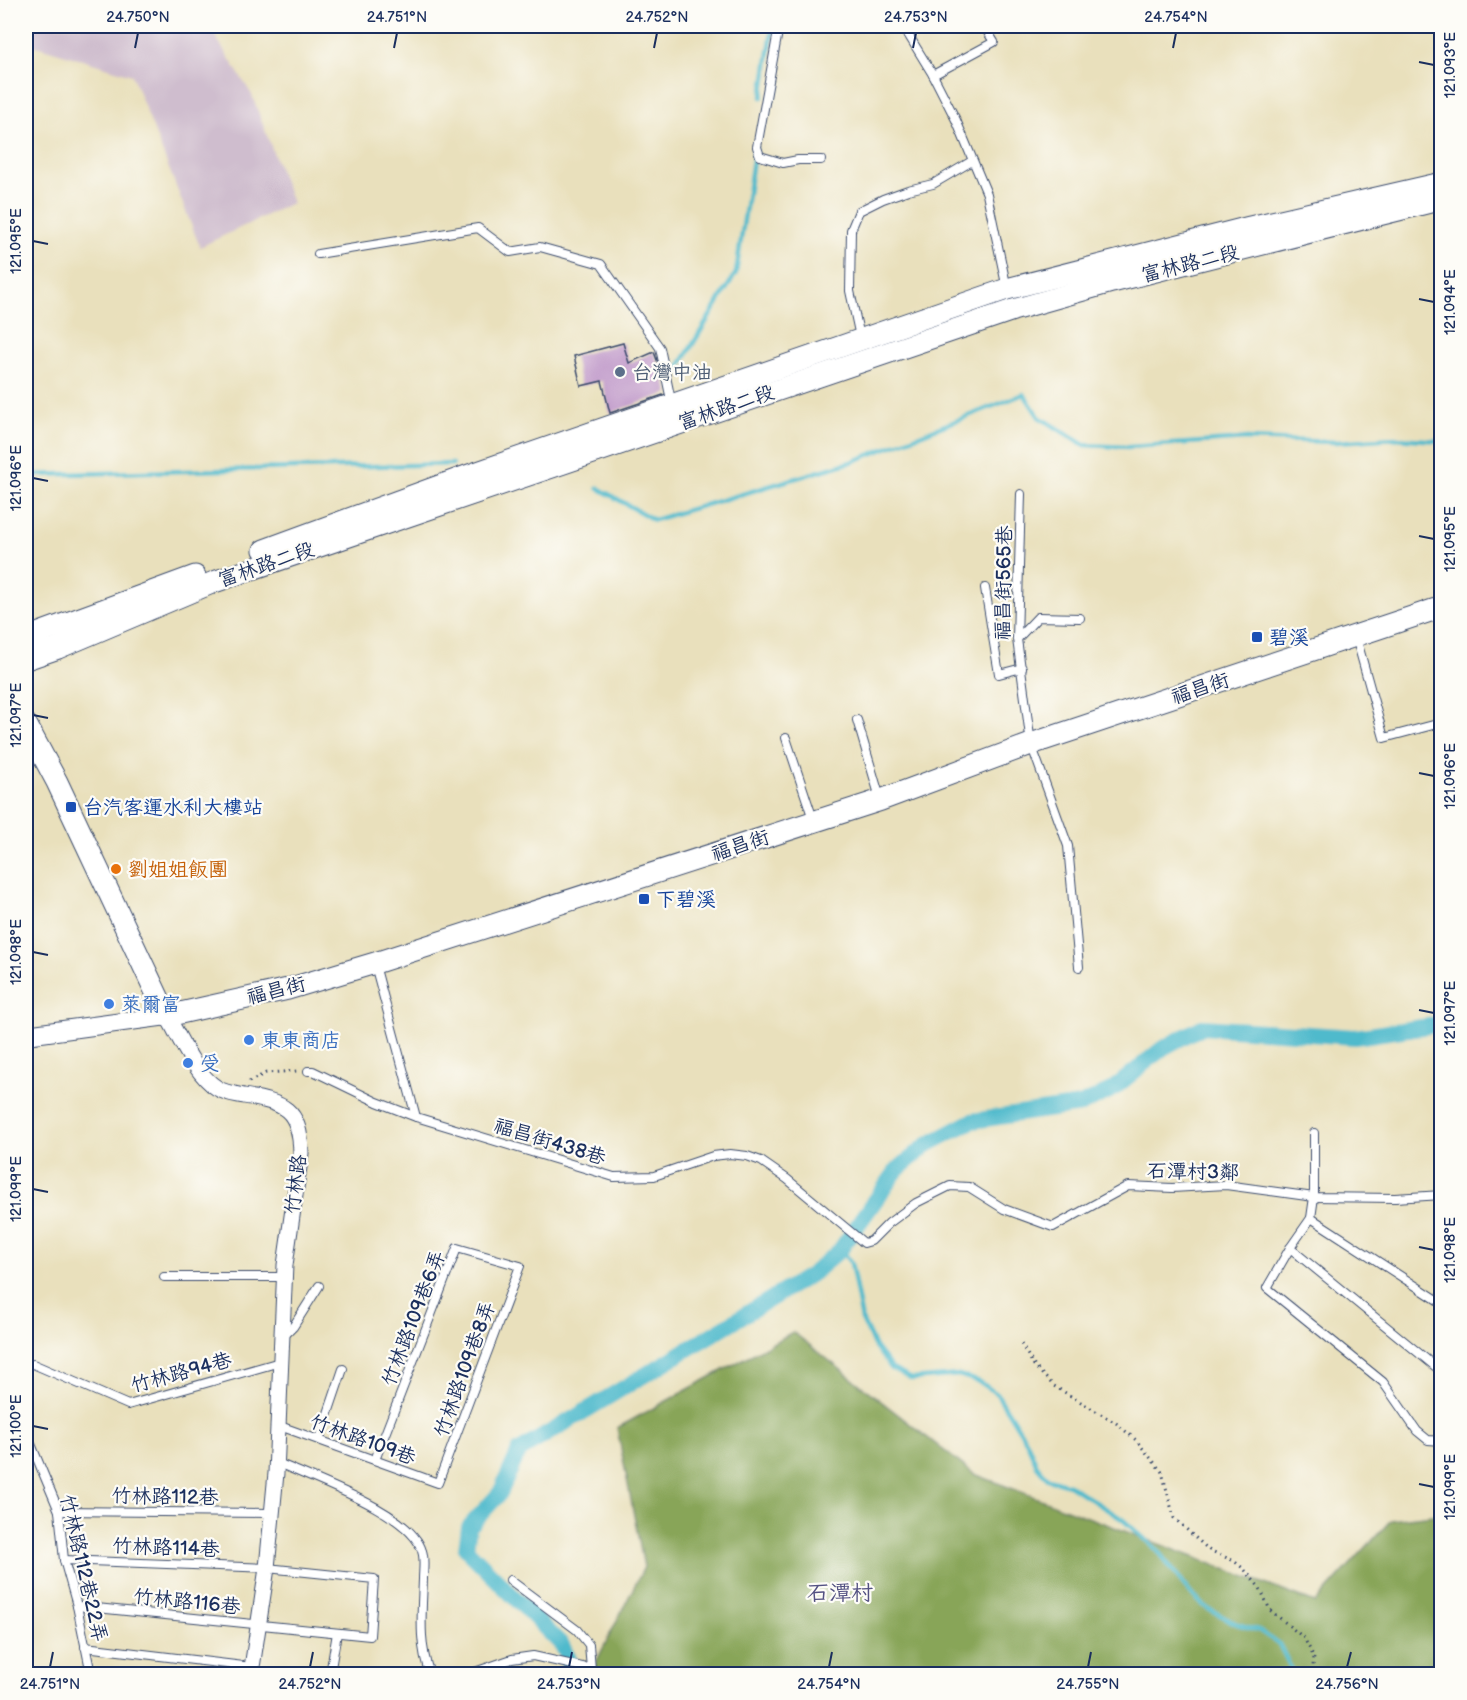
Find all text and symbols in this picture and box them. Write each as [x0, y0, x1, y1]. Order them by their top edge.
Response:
text: 24.750°N [106, 8, 170, 27]
text: 24.751°N [367, 8, 427, 27]
text: 24.752°N [625, 8, 689, 27]
text: 24.753°N [884, 8, 948, 27]
text: 24.754°N [1144, 8, 1208, 27]
text: 121.093°E [1441, 32, 1460, 98]
text: 121.095°E [7, 208, 26, 274]
street label: 富林路二段 [1139, 240, 1242, 288]
text: 121.094°E [1441, 269, 1460, 335]
place label: 台灣中油 [632, 361, 712, 385]
marker: 台灣中油 [613, 365, 627, 379]
street label: 富林路二段 [675, 380, 778, 436]
text: 121.096°E [7, 445, 26, 511]
text: 121.095°E [1441, 506, 1460, 572]
street label: 福昌街565巷 [991, 524, 1017, 641]
street label: 富林路二段 [215, 537, 318, 593]
place label: 碧溪 [1269, 626, 1309, 650]
marker: 碧溪 [1250, 630, 1264, 644]
street label: 福昌街 [1168, 668, 1233, 710]
text: 121.097°E [7, 682, 26, 747]
text: 121.096°E [1441, 743, 1460, 809]
place label: 台汽客運水利大樓站 [83, 796, 263, 820]
marker: 台汽客運水利大樓站 [64, 800, 78, 814]
street label: 福昌街 [708, 825, 773, 867]
place label: 劉姐姐飯團 [128, 858, 228, 882]
marker: 劉姐姐飯團 [109, 862, 123, 876]
place label: 下碧溪 [656, 888, 716, 912]
marker: 下碧溪 [637, 892, 651, 906]
text: 121.098°E [7, 919, 26, 985]
street label: 福昌街 [244, 972, 308, 1010]
text: 121.097°E [1441, 980, 1460, 1045]
place label: 萊爾富 [121, 993, 181, 1017]
marker: 萊爾富 [102, 997, 116, 1011]
place label: 東東商店 [261, 1029, 341, 1053]
marker: 東東商店 [242, 1033, 256, 1047]
place label: 受 [200, 1052, 220, 1076]
marker: 受 [181, 1056, 195, 1070]
street label: 福昌街438巷 [491, 1113, 610, 1171]
street label: 竹林路 [280, 1152, 312, 1215]
text: 121.099°E [7, 1156, 26, 1222]
street label: 石潭村3鄰 [1147, 1159, 1239, 1185]
text: 121.098°E [1441, 1217, 1460, 1283]
street label: 竹林路109巷6弄 [377, 1247, 451, 1390]
street label: 竹林路109巷8弄 [429, 1298, 501, 1441]
street label: 竹林路94巷 [128, 1348, 235, 1398]
text: 121.100°E [7, 1394, 26, 1458]
street label: 竹林路109巷 [306, 1410, 420, 1471]
text: 121.099°E [1441, 1454, 1460, 1520]
street label: 竹林路112巷 [111, 1484, 220, 1510]
street label: 竹林路112巷22弄 [54, 1492, 112, 1644]
street label: 竹林路114巷 [112, 1534, 221, 1562]
district label: 石潭村 [807, 1580, 873, 1607]
street label: 竹林路116巷 [132, 1584, 243, 1620]
text: 24.751°N [20, 1675, 80, 1694]
text: 24.752°N [278, 1675, 342, 1694]
text: 24.753°N [537, 1675, 601, 1694]
text: 24.754°N [797, 1675, 861, 1694]
text: 24.755°N [1056, 1675, 1120, 1694]
text: 24.756°N [1315, 1675, 1379, 1694]

